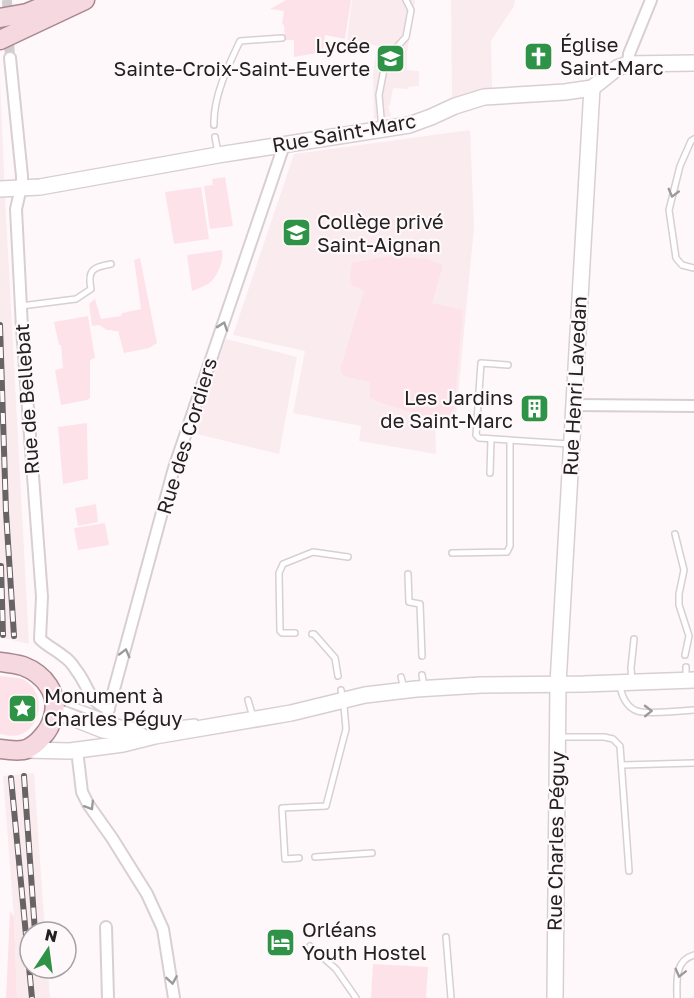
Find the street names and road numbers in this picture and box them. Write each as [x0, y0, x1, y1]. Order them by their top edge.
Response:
street label: Rue Saint-Marc [270, 108, 418, 156]
street label: Rue Henri Lavedan [557, 295, 591, 476]
street label: Rue de Bellebat [9, 323, 43, 475]
street label: Rue des Cordiers [151, 355, 221, 517]
street label: Rue Charles Péguy [541, 751, 569, 931]

